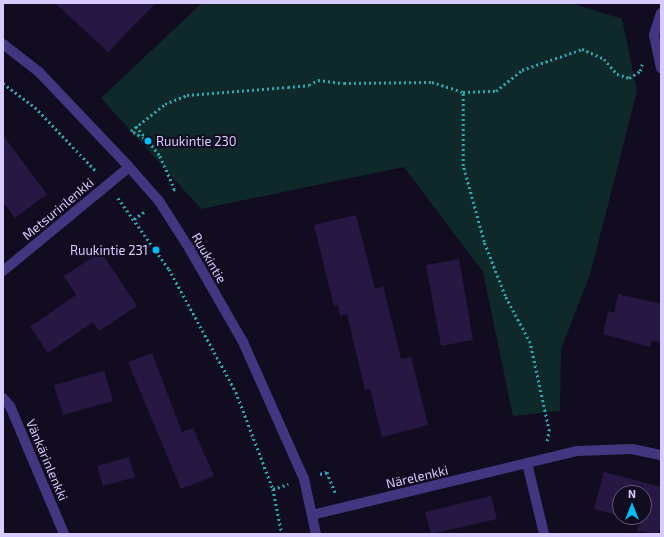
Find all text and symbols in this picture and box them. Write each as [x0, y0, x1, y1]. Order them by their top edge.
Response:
place label: Ruukintie 230 [156, 133, 237, 149]
marker: Ruukintie 230 [143, 136, 153, 146]
street label: Metsurinlenkki [19, 175, 97, 243]
street label: Ruukintie [188, 230, 230, 286]
place label: Ruukintie 231 [70, 242, 148, 258]
marker: Ruukintie 231 [151, 245, 161, 255]
street label: Vänkärinlenkki [23, 417, 71, 503]
street label: Närelenkki [384, 462, 450, 492]
north arrow [612, 485, 652, 525]
text: N [628, 487, 636, 500]

